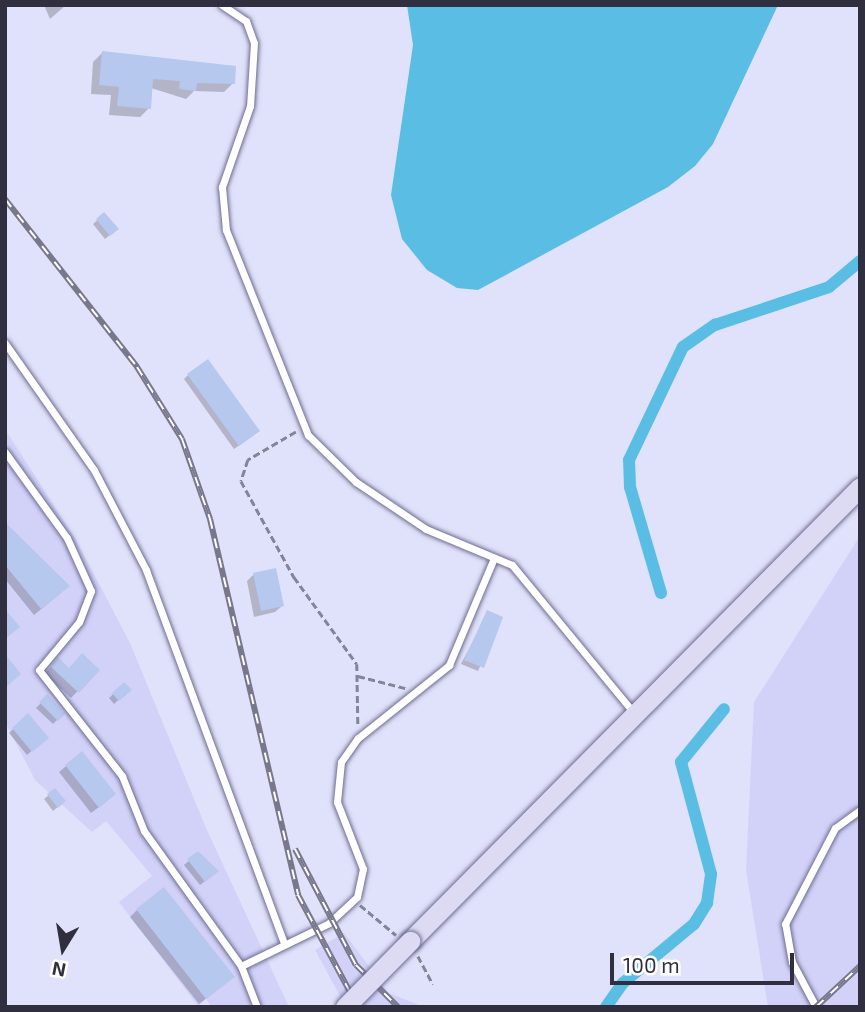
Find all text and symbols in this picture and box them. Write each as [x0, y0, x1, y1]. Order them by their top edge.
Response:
north arrow [28, 914, 98, 984]
scale bar [613, 939, 797, 983]
text: 100 m [623, 952, 680, 977]
text: N [50, 958, 68, 983]

